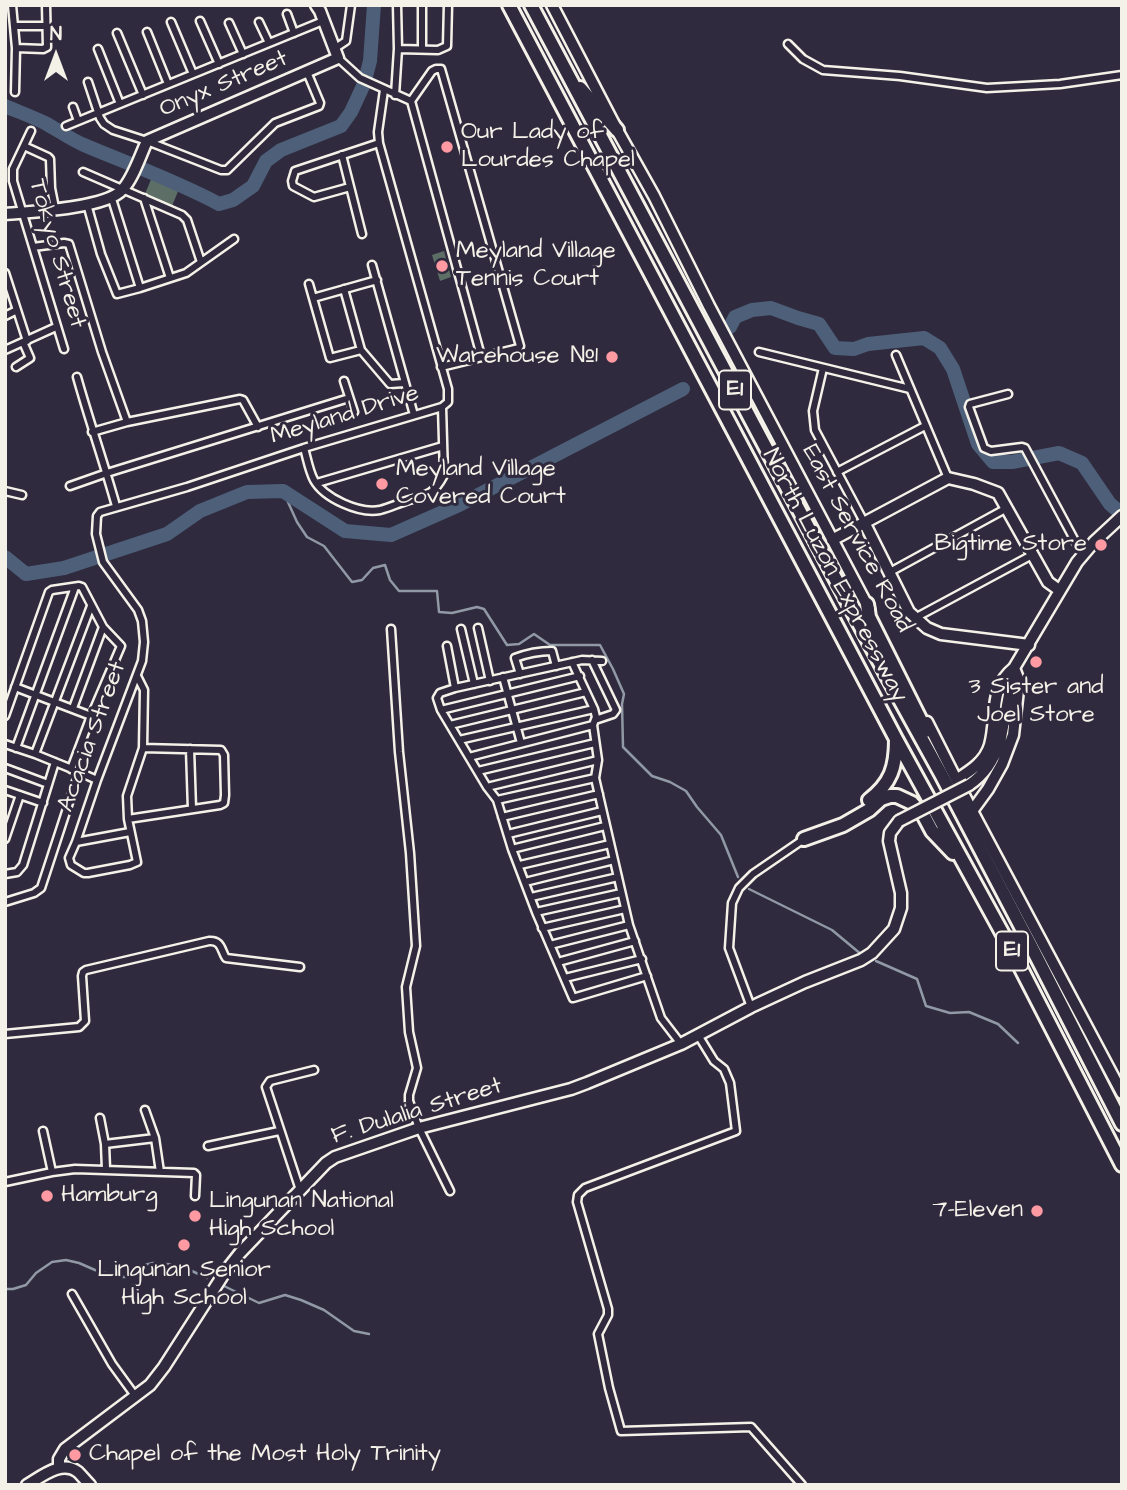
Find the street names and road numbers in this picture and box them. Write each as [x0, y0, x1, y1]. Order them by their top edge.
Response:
street label: Onyx Street [156, 45, 292, 125]
street label: Tokyo Street [21, 176, 91, 332]
road number: E1 [719, 370, 751, 410]
street label: Meyland Drive [267, 380, 423, 452]
street label: East Service Road [794, 440, 918, 638]
street label: North Luzon Expressway [755, 444, 913, 708]
street label: Acacia Street [53, 658, 133, 816]
road number: E1 [996, 932, 1028, 970]
street label: F. Dulalia Street [328, 1072, 506, 1152]

